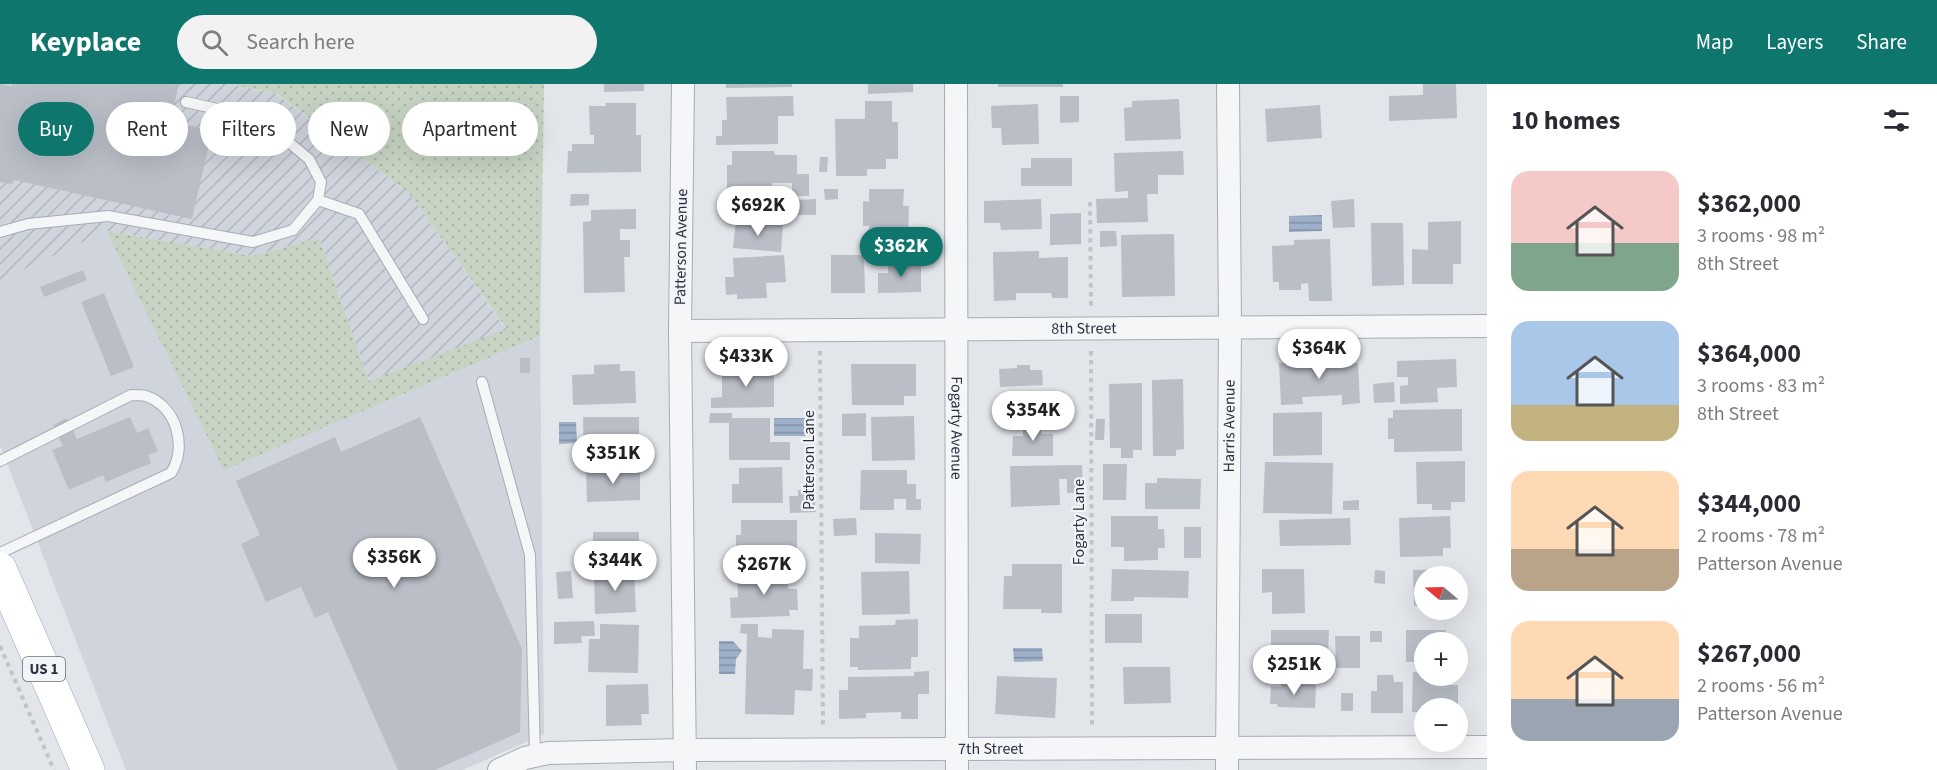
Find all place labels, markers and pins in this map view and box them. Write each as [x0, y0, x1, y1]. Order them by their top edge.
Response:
pin: $692K [716, 186, 800, 237]
pin: $362K [859, 227, 943, 278]
pin: $364K [1277, 329, 1361, 380]
pin: $433K [704, 337, 788, 388]
pin: $354K [991, 391, 1075, 442]
pin: $351K [571, 434, 655, 485]
pin: $356K [352, 538, 436, 589]
pin: $344K [573, 541, 657, 592]
pin: $267K [722, 545, 806, 596]
pin: $251K [1252, 645, 1336, 696]

